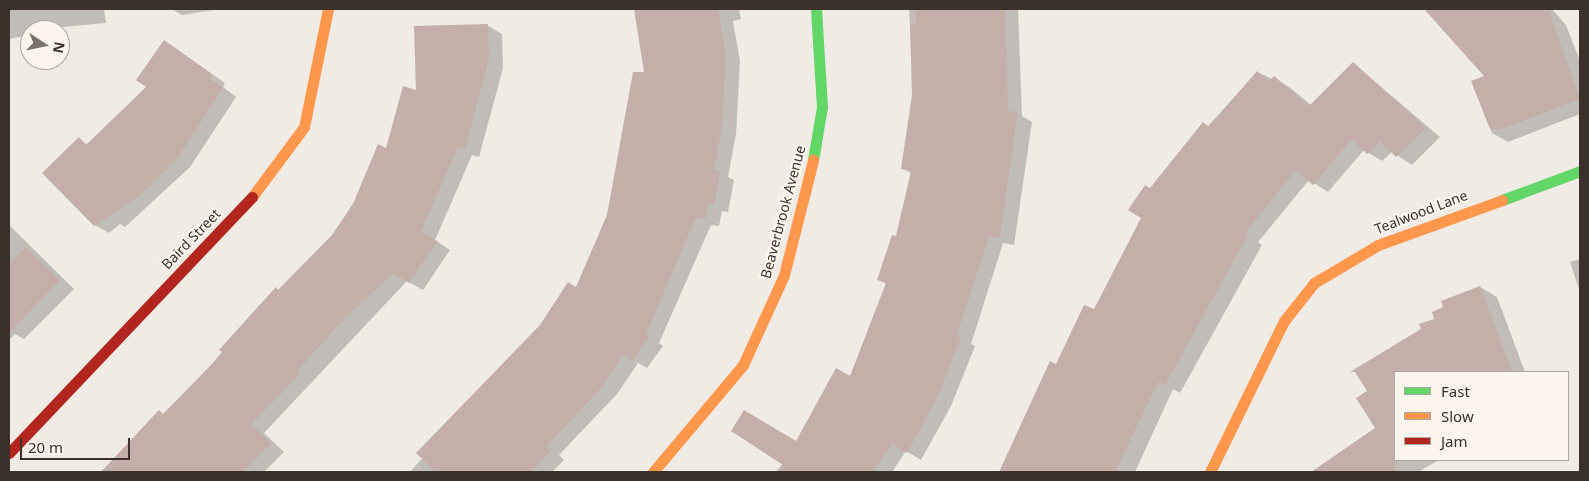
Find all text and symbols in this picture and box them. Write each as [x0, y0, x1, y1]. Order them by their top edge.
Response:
north arrow [20, 20, 70, 70]
text: N [49, 40, 70, 55]
street label: Beaverbrook Avenue [757, 144, 809, 280]
street label: Tealwood Lane [1372, 187, 1470, 237]
street label: Baird Street [158, 205, 224, 273]
legend [1394, 371, 1569, 461]
text: Fast [1441, 381, 1470, 401]
text: Slow [1441, 406, 1474, 426]
scale bar [22, 428, 132, 460]
text: Jam [1441, 431, 1468, 451]
text: 20 m [28, 437, 63, 457]

